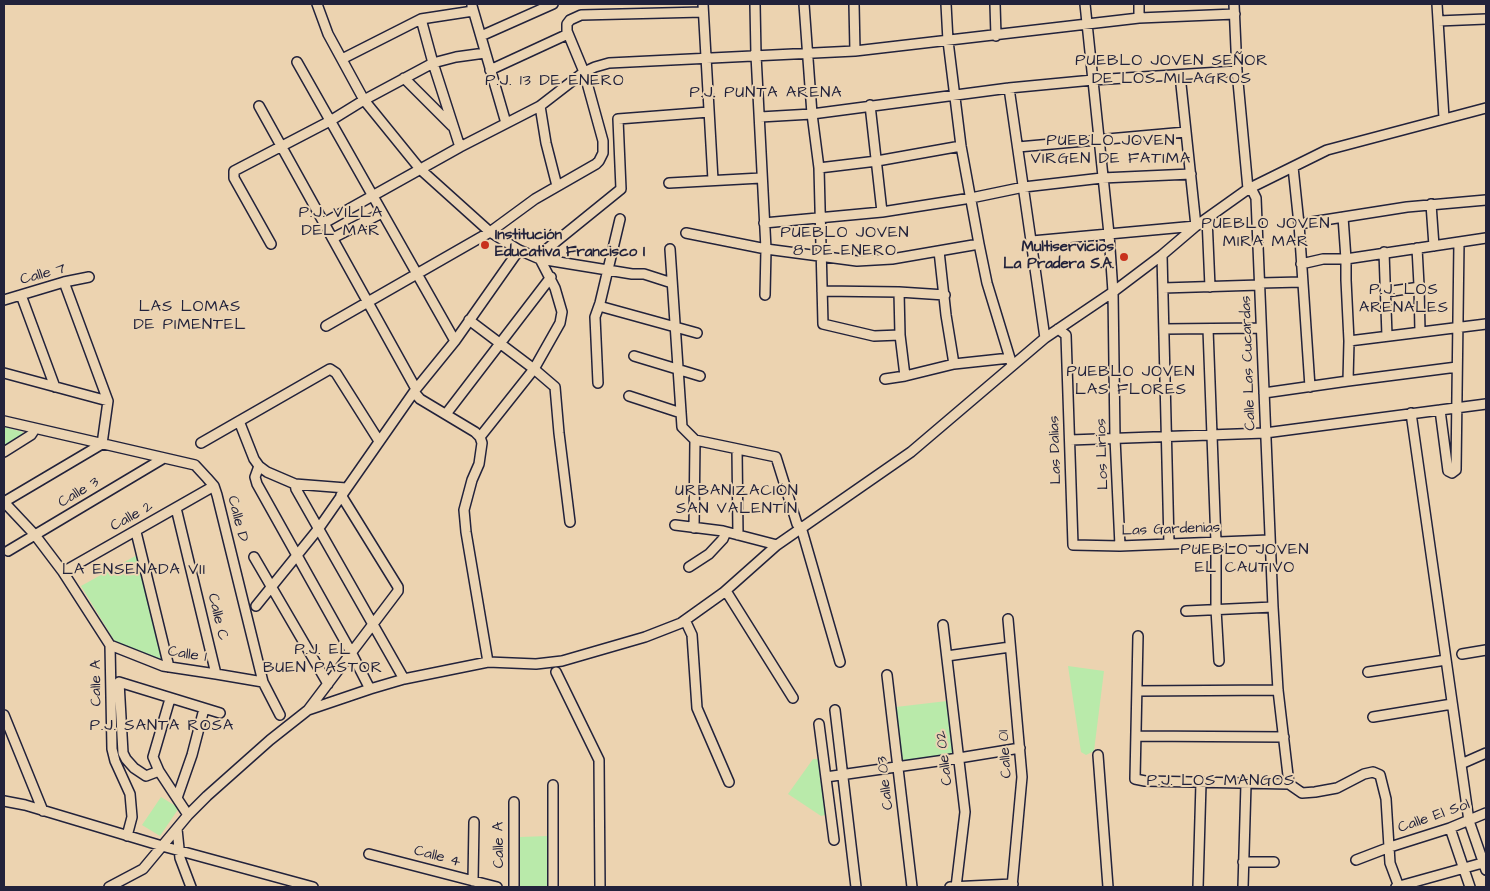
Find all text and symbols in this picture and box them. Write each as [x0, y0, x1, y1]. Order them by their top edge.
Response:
district label: PUEBLO JOVEN SEÑOR DE LOS MILAGROS [1073, 52, 1271, 90]
district label: P.J. 13 DE ENERO [483, 72, 627, 92]
district label: P.J. PUNTA ARENA [688, 84, 844, 104]
district label: PUEBLO JOVEN VIRGEN DE FATIMA [1029, 132, 1193, 170]
district label: P.J. VILLA DEL MAR [298, 204, 384, 242]
district label: PUEBLO JOVEN MIRA MAR [1200, 215, 1332, 253]
district label: PUEBLO JOVEN 8 DE ENERO [779, 224, 911, 262]
place label: Institución Educativa Francisco I [495, 227, 645, 262]
marker: Institución Educativa Francisco I [479, 239, 491, 251]
place label: Multiservicios La Pradera S.A. [1003, 239, 1114, 274]
marker: Multiservicios La Pradera S.A. [1118, 251, 1130, 263]
street label: Calle 7 [18, 260, 68, 290]
district label: P.J. LOS ARENALES [1358, 281, 1450, 319]
street label: Calle Las Cucardas [1238, 295, 1260, 431]
district label: LAS LOMAS DE PIMENTEL [132, 298, 248, 336]
district label: PUEBLO JOVEN LAS FLORES [1065, 363, 1197, 401]
street label: Las Dalias [1046, 415, 1066, 485]
street label: Los Lirios [1093, 418, 1113, 490]
street label: Calle 3 [55, 474, 103, 512]
district label: URBANIZACIÓN SAN VALENTÍN [674, 482, 800, 520]
street label: Calle D [223, 494, 251, 544]
street label: Calle 2 [108, 498, 156, 536]
street label: Las Gardenias [1121, 519, 1221, 541]
district label: PUEBLO JOVEN EL CAUTIVO [1179, 541, 1311, 579]
district label: LA ENSENADA VII [60, 561, 208, 581]
street label: Calle C [203, 592, 231, 642]
district label: P.J. EL BUEN PASTOR [262, 641, 384, 679]
street label: Calle 1 [166, 643, 208, 667]
street label: Calle A [88, 659, 106, 707]
district label: P.J. SANTA ROSA [88, 717, 236, 737]
street label: Calle 01 [995, 729, 1017, 779]
street label: Calle 02 [933, 730, 957, 786]
street label: Calle 03 [874, 755, 898, 811]
district label: P.J. LOS MANGOS [1145, 772, 1297, 792]
street label: Calle El Sol [1396, 796, 1472, 838]
street label: Calle A [491, 822, 509, 868]
street label: Calle 4 [412, 842, 462, 872]

